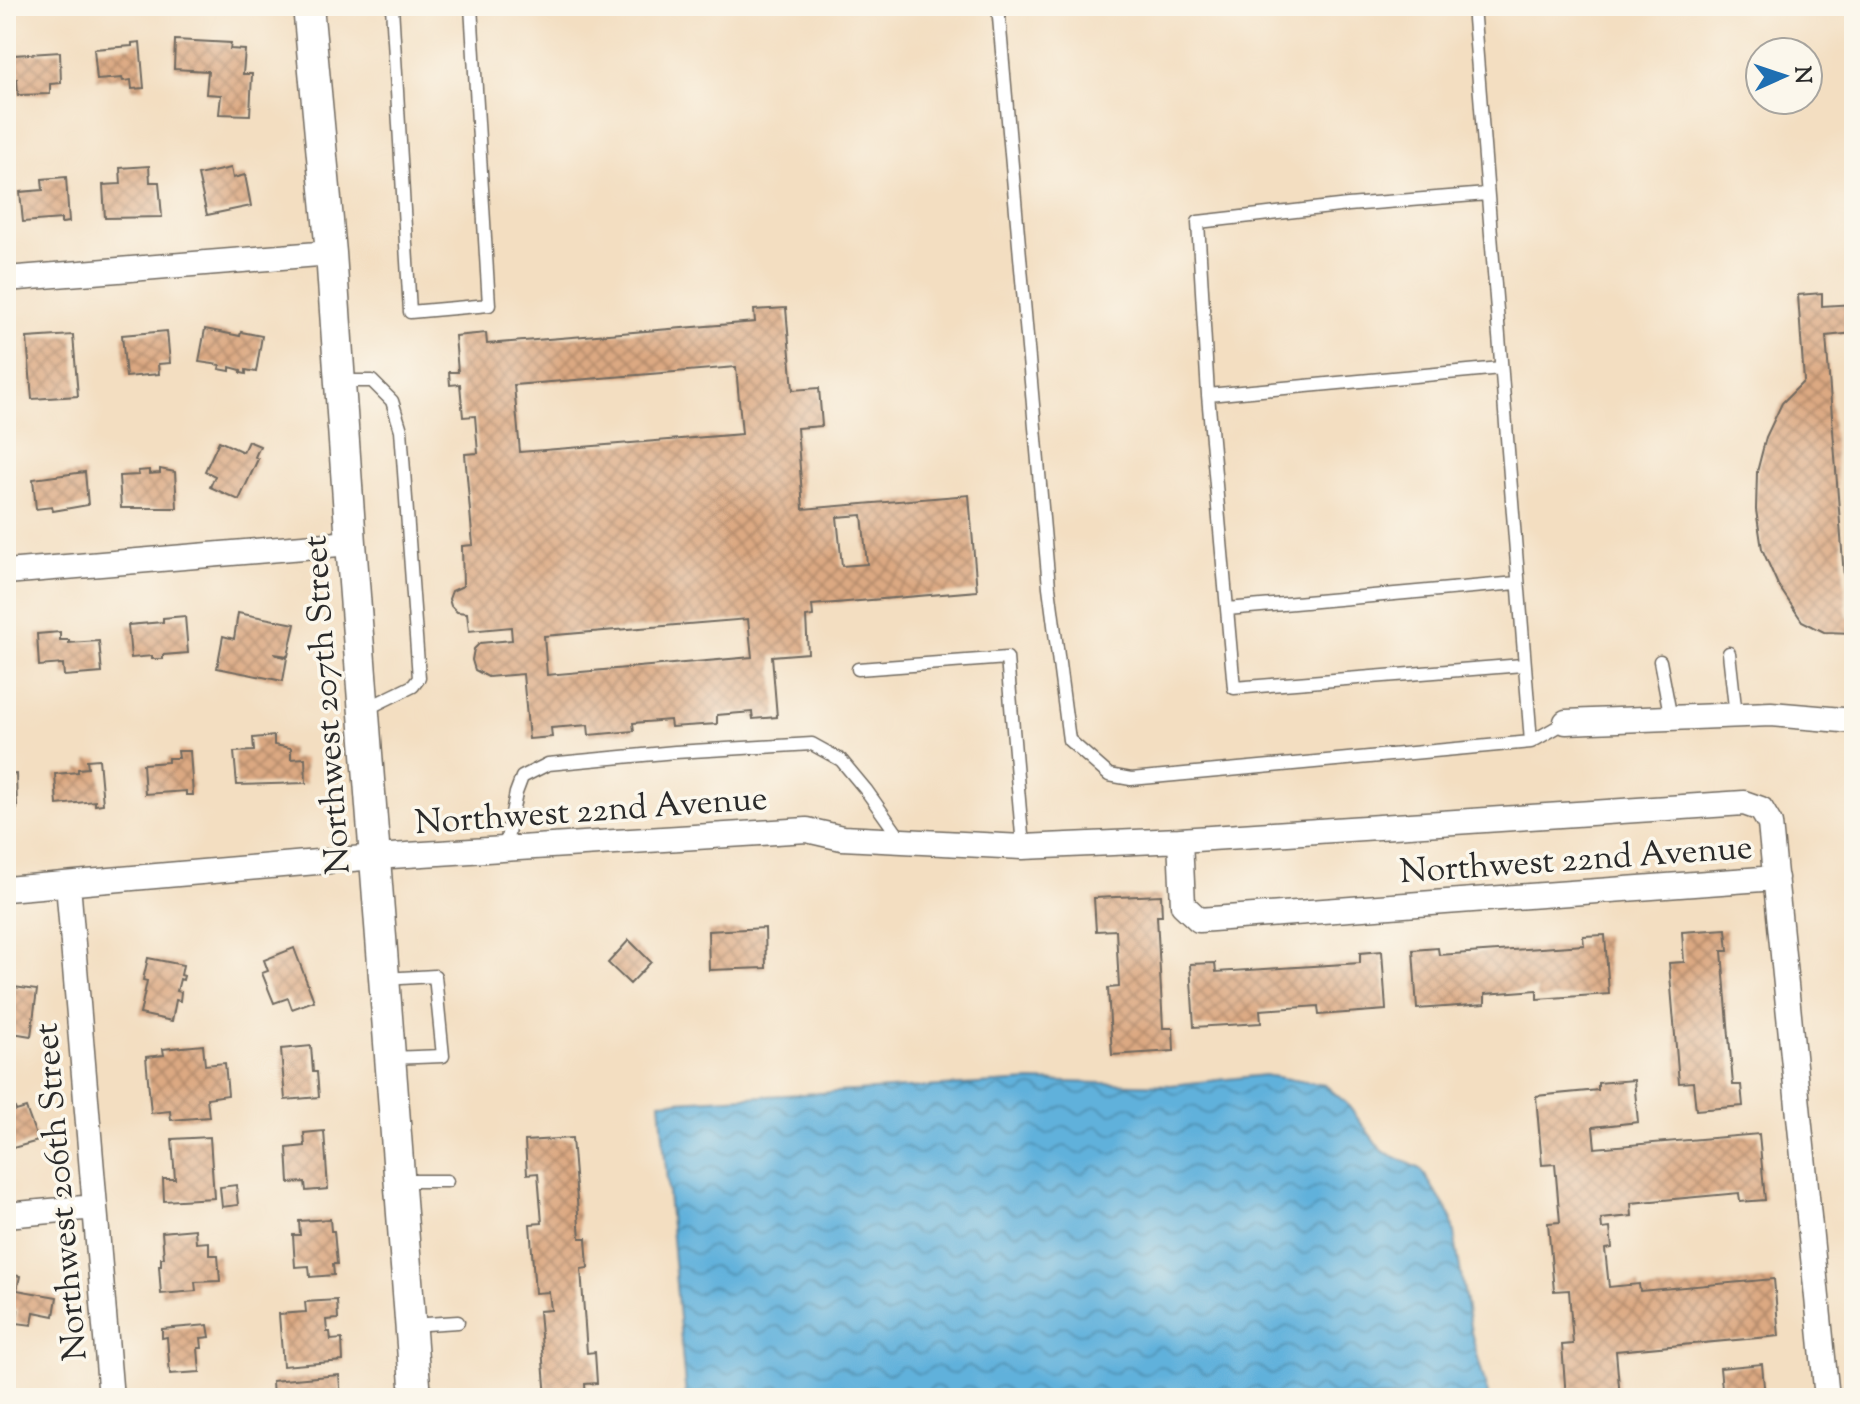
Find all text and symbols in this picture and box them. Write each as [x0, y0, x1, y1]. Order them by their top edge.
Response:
north arrow [1744, 36, 1824, 116]
text: N [1785, 66, 1817, 85]
street label: Northwest 207th Street [292, 533, 365, 876]
street label: Northwest 22nd Avenue [413, 776, 769, 849]
street label: Northwest 22nd Avenue [1398, 825, 1754, 898]
street label: Northwest 206th Street [23, 1020, 102, 1363]

